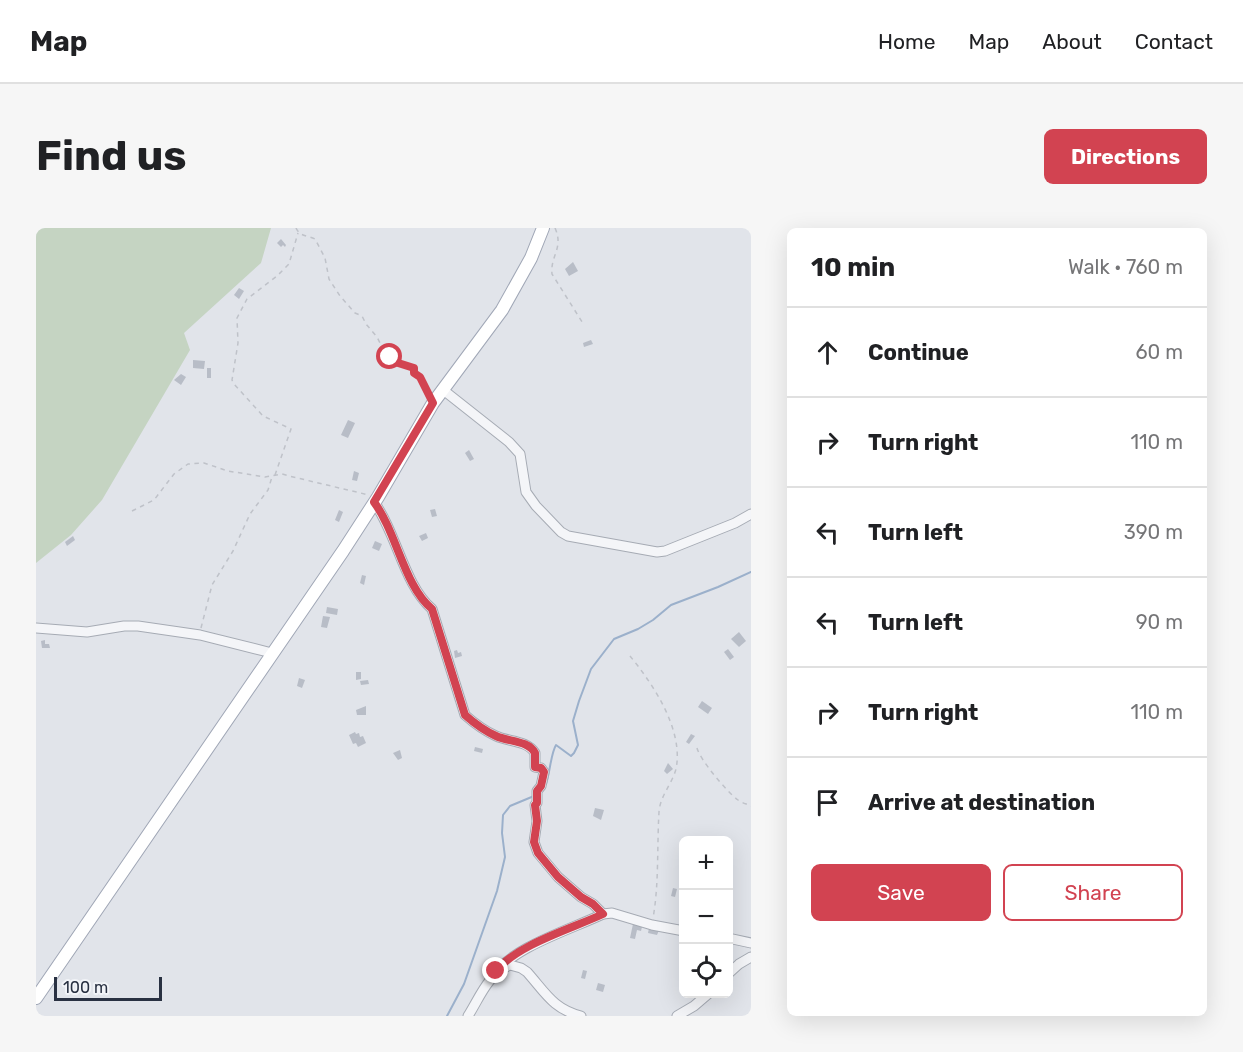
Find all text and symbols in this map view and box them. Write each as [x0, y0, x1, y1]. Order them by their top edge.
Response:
text: Map [30, 25, 87, 58]
text: Home [878, 29, 935, 54]
text: Map [968, 29, 1009, 54]
text: About [1042, 29, 1102, 54]
text: Contact [1135, 29, 1213, 54]
button: Directions [1044, 129, 1207, 184]
text: Find us [36, 131, 187, 181]
text: 10 min [811, 252, 895, 283]
text: Walk · 760 m [1068, 255, 1183, 279]
icon: ahead [811, 336, 844, 369]
text: Continue [868, 339, 969, 366]
text: 60 m [1136, 340, 1183, 364]
route start [376, 343, 402, 369]
icon: right [811, 426, 844, 459]
text: Turn right [868, 429, 978, 456]
text: 110 m [1131, 430, 1183, 454]
icon: left [811, 516, 844, 549]
text: Turn left [868, 519, 963, 546]
text: 390 m [1124, 520, 1183, 544]
icon: left [811, 606, 844, 639]
text: Turn left [868, 609, 963, 636]
text: 90 m [1136, 610, 1183, 634]
icon: right [811, 696, 844, 729]
text: Turn right [868, 699, 978, 726]
text: 110 m [1131, 700, 1183, 724]
icon: arrive [811, 786, 844, 819]
text: Arrive at destination [868, 789, 1095, 816]
map controls [679, 836, 733, 998]
button: + [679, 836, 733, 890]
button: Save [811, 864, 991, 921]
button: Share [1003, 864, 1183, 921]
button: − [679, 890, 733, 944]
button: locate [679, 944, 733, 998]
route end [482, 957, 508, 983]
scale bar [54, 974, 162, 1002]
text: 100 m [63, 978, 108, 997]

